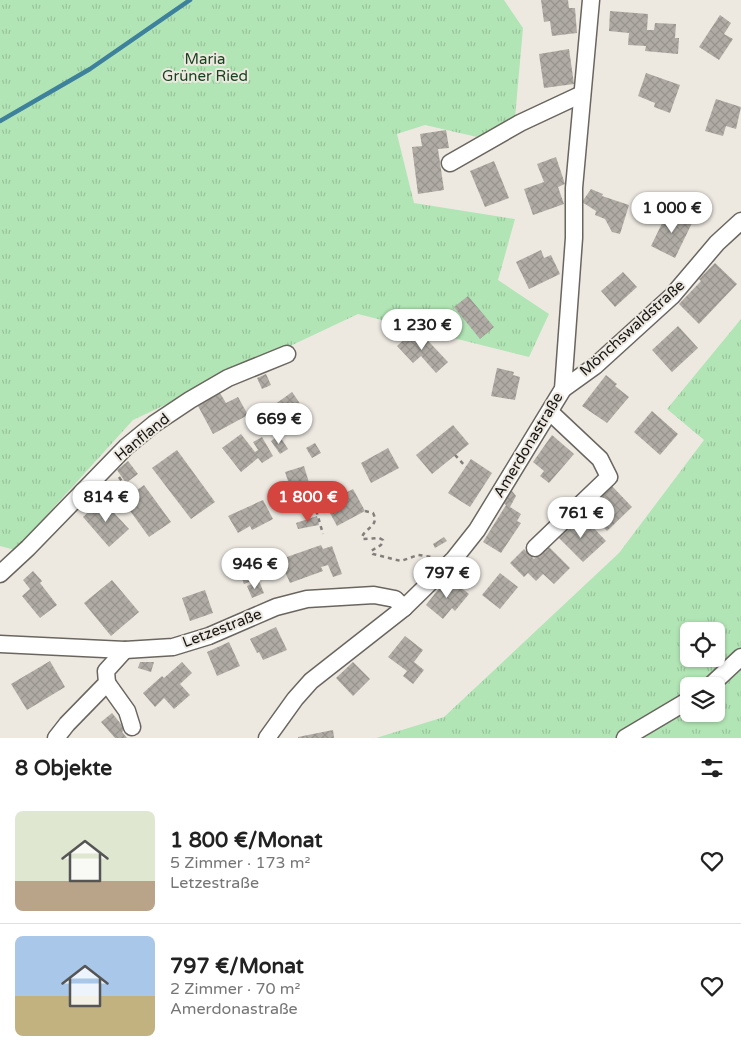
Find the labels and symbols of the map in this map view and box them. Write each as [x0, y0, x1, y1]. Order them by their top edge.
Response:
park label: Maria Grüner Ried [162, 50, 248, 85]
pin: 1 000 € [626, 192, 718, 234]
street label: Mönchswaldstraße [576, 276, 688, 380]
pin: 1 230 € [376, 308, 468, 351]
street label: Amerdonastraße [489, 389, 567, 501]
pin: 669 € [244, 402, 314, 445]
street label: Hanfland [111, 409, 173, 465]
pin: 814 € [71, 480, 141, 523]
pin: 1 800 € [262, 480, 354, 523]
pin: 761 € [546, 496, 616, 539]
pin: 946 € [220, 548, 290, 590]
pin: 797 € [412, 556, 482, 599]
street label: Letzestraße [180, 605, 264, 651]

